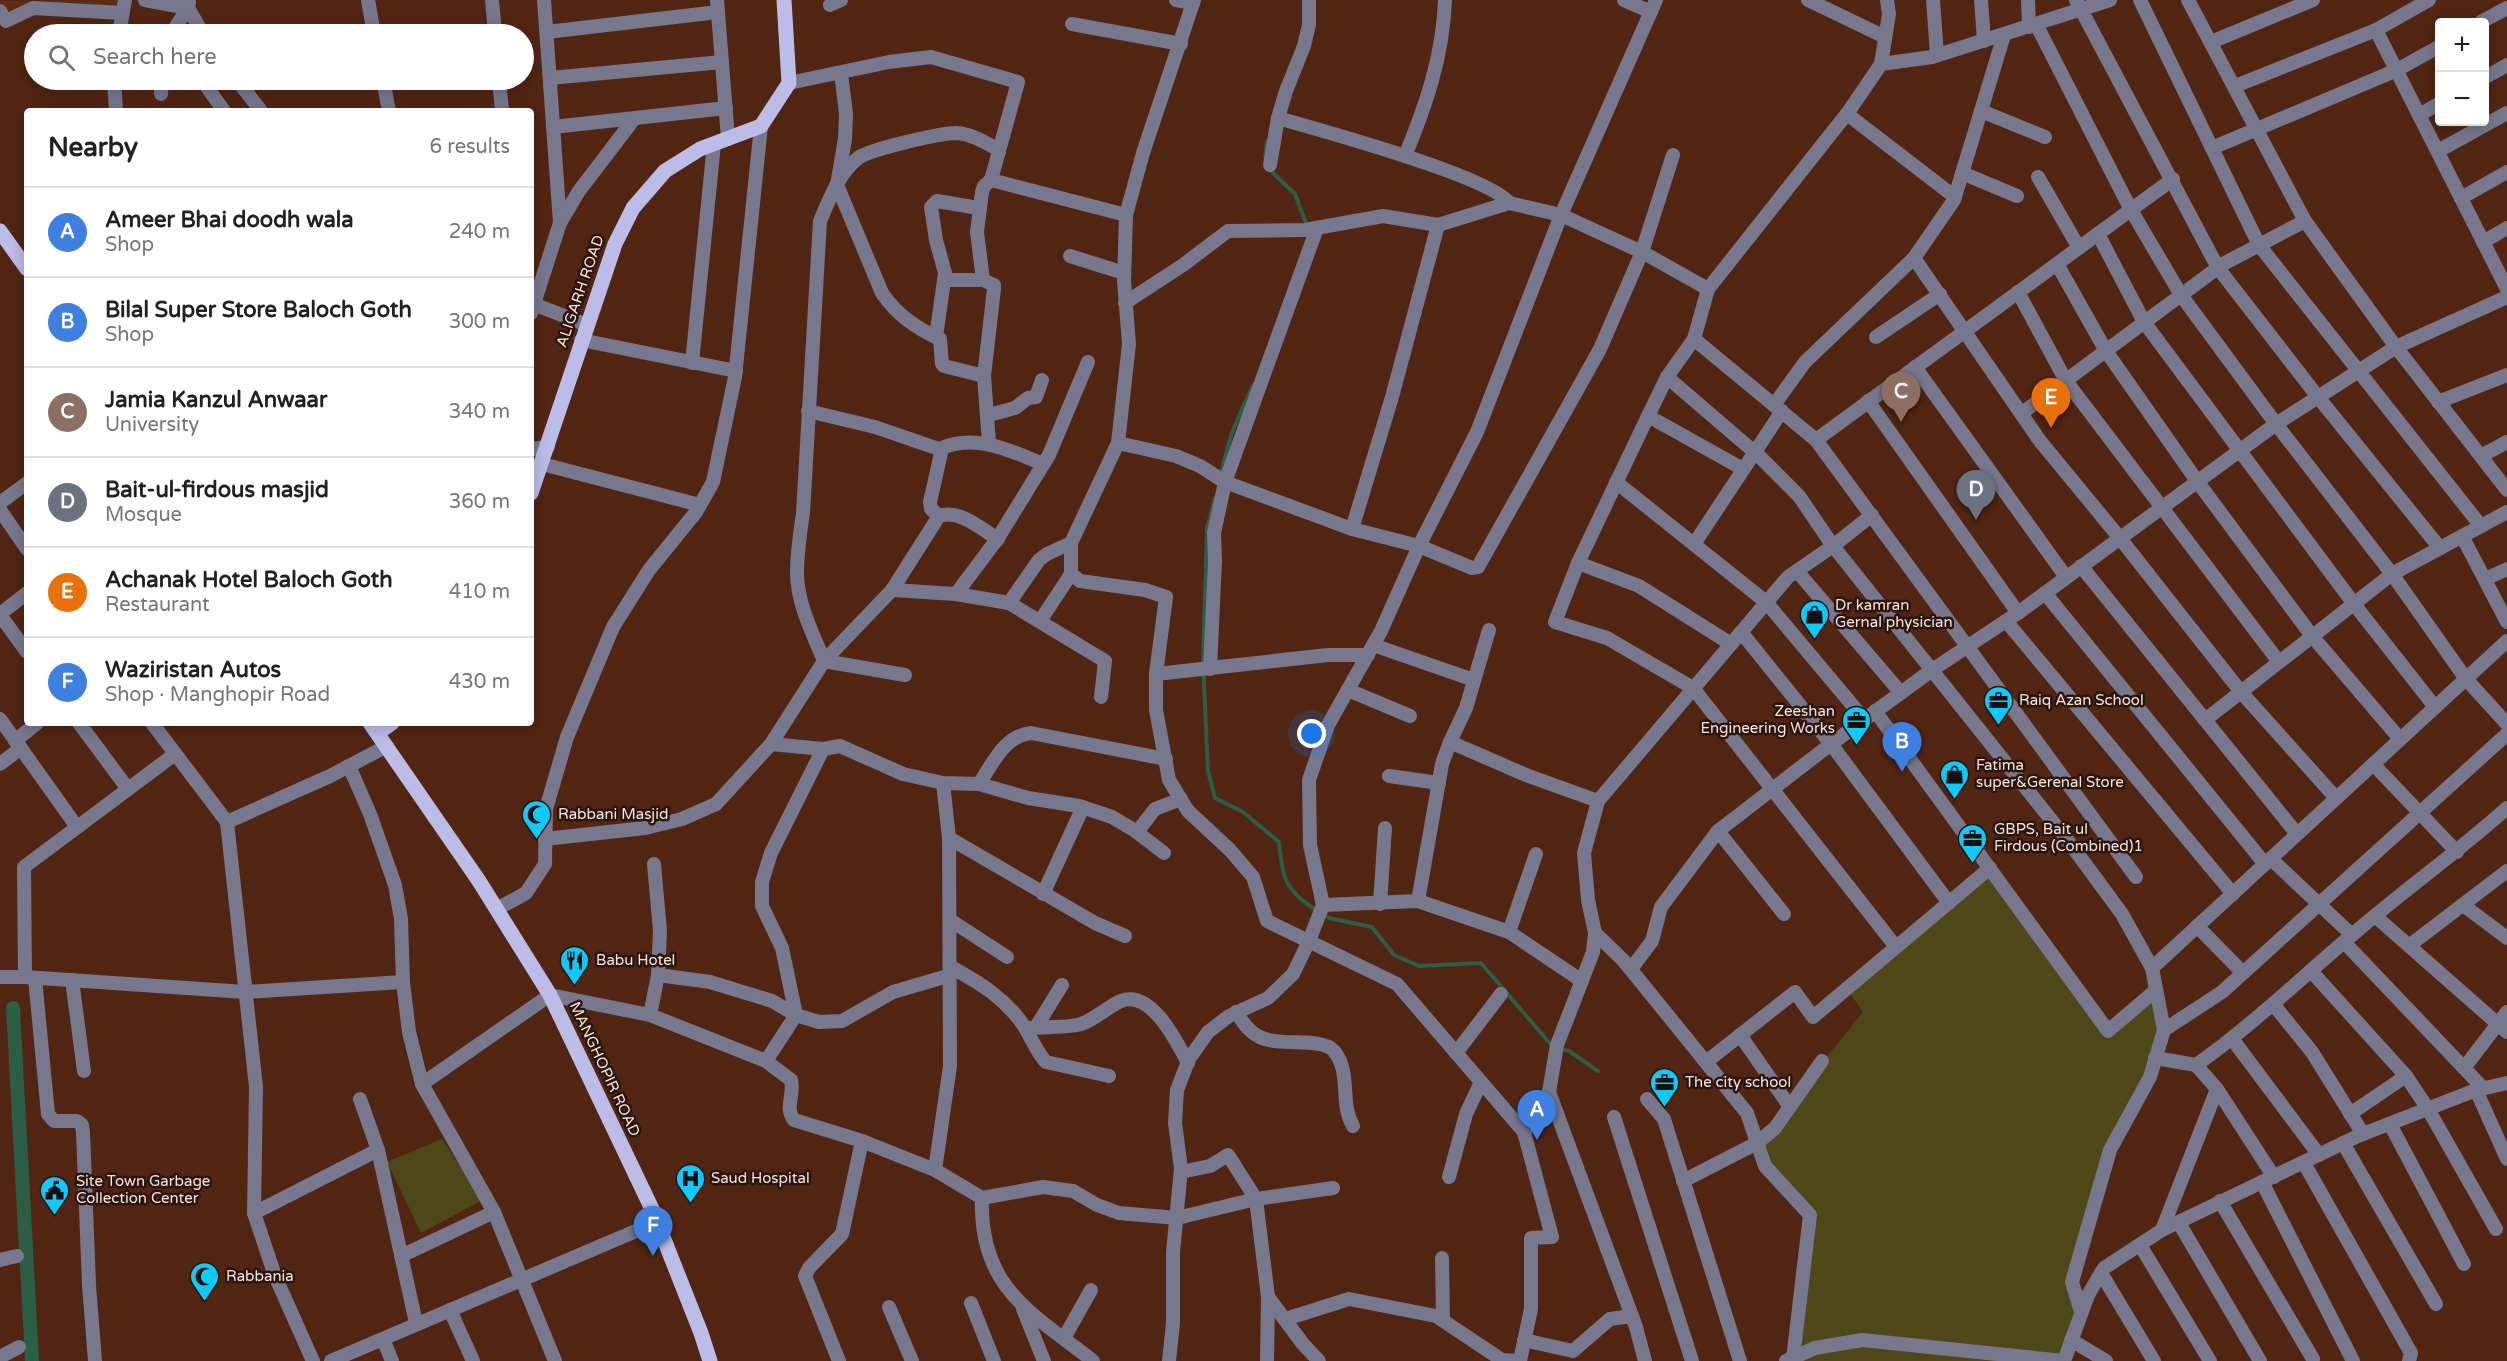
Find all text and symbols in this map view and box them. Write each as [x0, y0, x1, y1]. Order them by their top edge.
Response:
map controls [2435, 18, 2489, 126]
button: + [2435, 18, 2489, 72]
search box [24, 24, 534, 90]
icon: search [45, 41, 78, 74]
text: Search here [93, 44, 217, 70]
button: − [2435, 72, 2489, 126]
text: Nearby [48, 132, 138, 163]
text: 6 results [430, 135, 510, 159]
text: Ameer Bhai doodh wala [105, 207, 354, 233]
text: A [60, 220, 75, 244]
text: 240 m [449, 220, 510, 244]
street label: ALIGARH ROAD [552, 232, 608, 350]
text: Shop [105, 233, 154, 257]
text: Bilal Super Store Baloch Goth [105, 297, 412, 323]
text: B [61, 310, 74, 334]
text: 300 m [449, 310, 510, 334]
text: Shop [105, 323, 154, 347]
pin: C [1882, 372, 1920, 422]
pin: E [2032, 378, 2070, 428]
text: Jamia Kanzul Anwaar [105, 387, 327, 413]
text: C [61, 400, 74, 424]
text: 340 m [449, 400, 510, 424]
text: University [105, 413, 199, 437]
pin: D [1956, 470, 1996, 520]
text: Bait-ul-firdous masjid [105, 477, 329, 503]
text: D [60, 490, 75, 514]
text: 360 m [449, 490, 510, 514]
text: Mosque [105, 503, 182, 527]
text: Achanak Hotel Baloch Goth [105, 567, 393, 593]
text: E [61, 580, 74, 604]
text: 410 m [449, 580, 510, 604]
text: Restaurant [105, 593, 210, 617]
place label: Dr kamran Gernal physician [1835, 596, 1953, 631]
shop icon: Dr kamran Gernal physician [1798, 598, 1830, 640]
text: Waziristan Autos [105, 657, 281, 683]
text: F [61, 670, 74, 694]
text: 430 m [449, 670, 510, 694]
text: Shop · Manghopir Road [105, 683, 330, 707]
office icon: Raiq Azan School [1982, 684, 2014, 726]
place label: Raiq Azan School [2019, 691, 2144, 709]
place label: Zeeshan Engineering Works [1700, 702, 1835, 737]
office icon: Zeeshan Engineering Works [1840, 704, 1872, 746]
your location [1297, 719, 1326, 748]
pin: B [1882, 722, 1922, 772]
place label: Fatima super&Gerenal Store [1976, 756, 2124, 791]
shop icon: Fatima super&Gerenal Store [1939, 758, 1971, 800]
mosque icon: Rabbani Masjid [521, 798, 553, 840]
place label: Rabbani Masjid [558, 805, 668, 823]
place label: GBPS, Bait ul Firdous (Combined)1 [1994, 820, 2143, 855]
office icon: GBPS, Bait ul Firdous (Combined)1 [1957, 822, 1989, 864]
restaurant icon: Babu Hotel [559, 944, 591, 986]
place label: Babu Hotel [596, 951, 675, 969]
street label: MANGHOPIR ROAD [566, 999, 644, 1139]
office icon: The city school [1648, 1066, 1680, 1108]
place label: The city school [1685, 1073, 1791, 1091]
pin: A [1518, 1090, 1556, 1140]
hospital icon: Saud Hospital [674, 1162, 706, 1204]
place label: Saud Hospital [711, 1169, 810, 1187]
place label: Site Town Garbage Collection Center [76, 1172, 210, 1207]
public building icon: Site Town Garbage Collection Center [39, 1174, 71, 1216]
pin: F [634, 1206, 672, 1256]
mosque icon: Rabbania [189, 1260, 221, 1302]
place label: Rabbania [226, 1267, 294, 1285]

